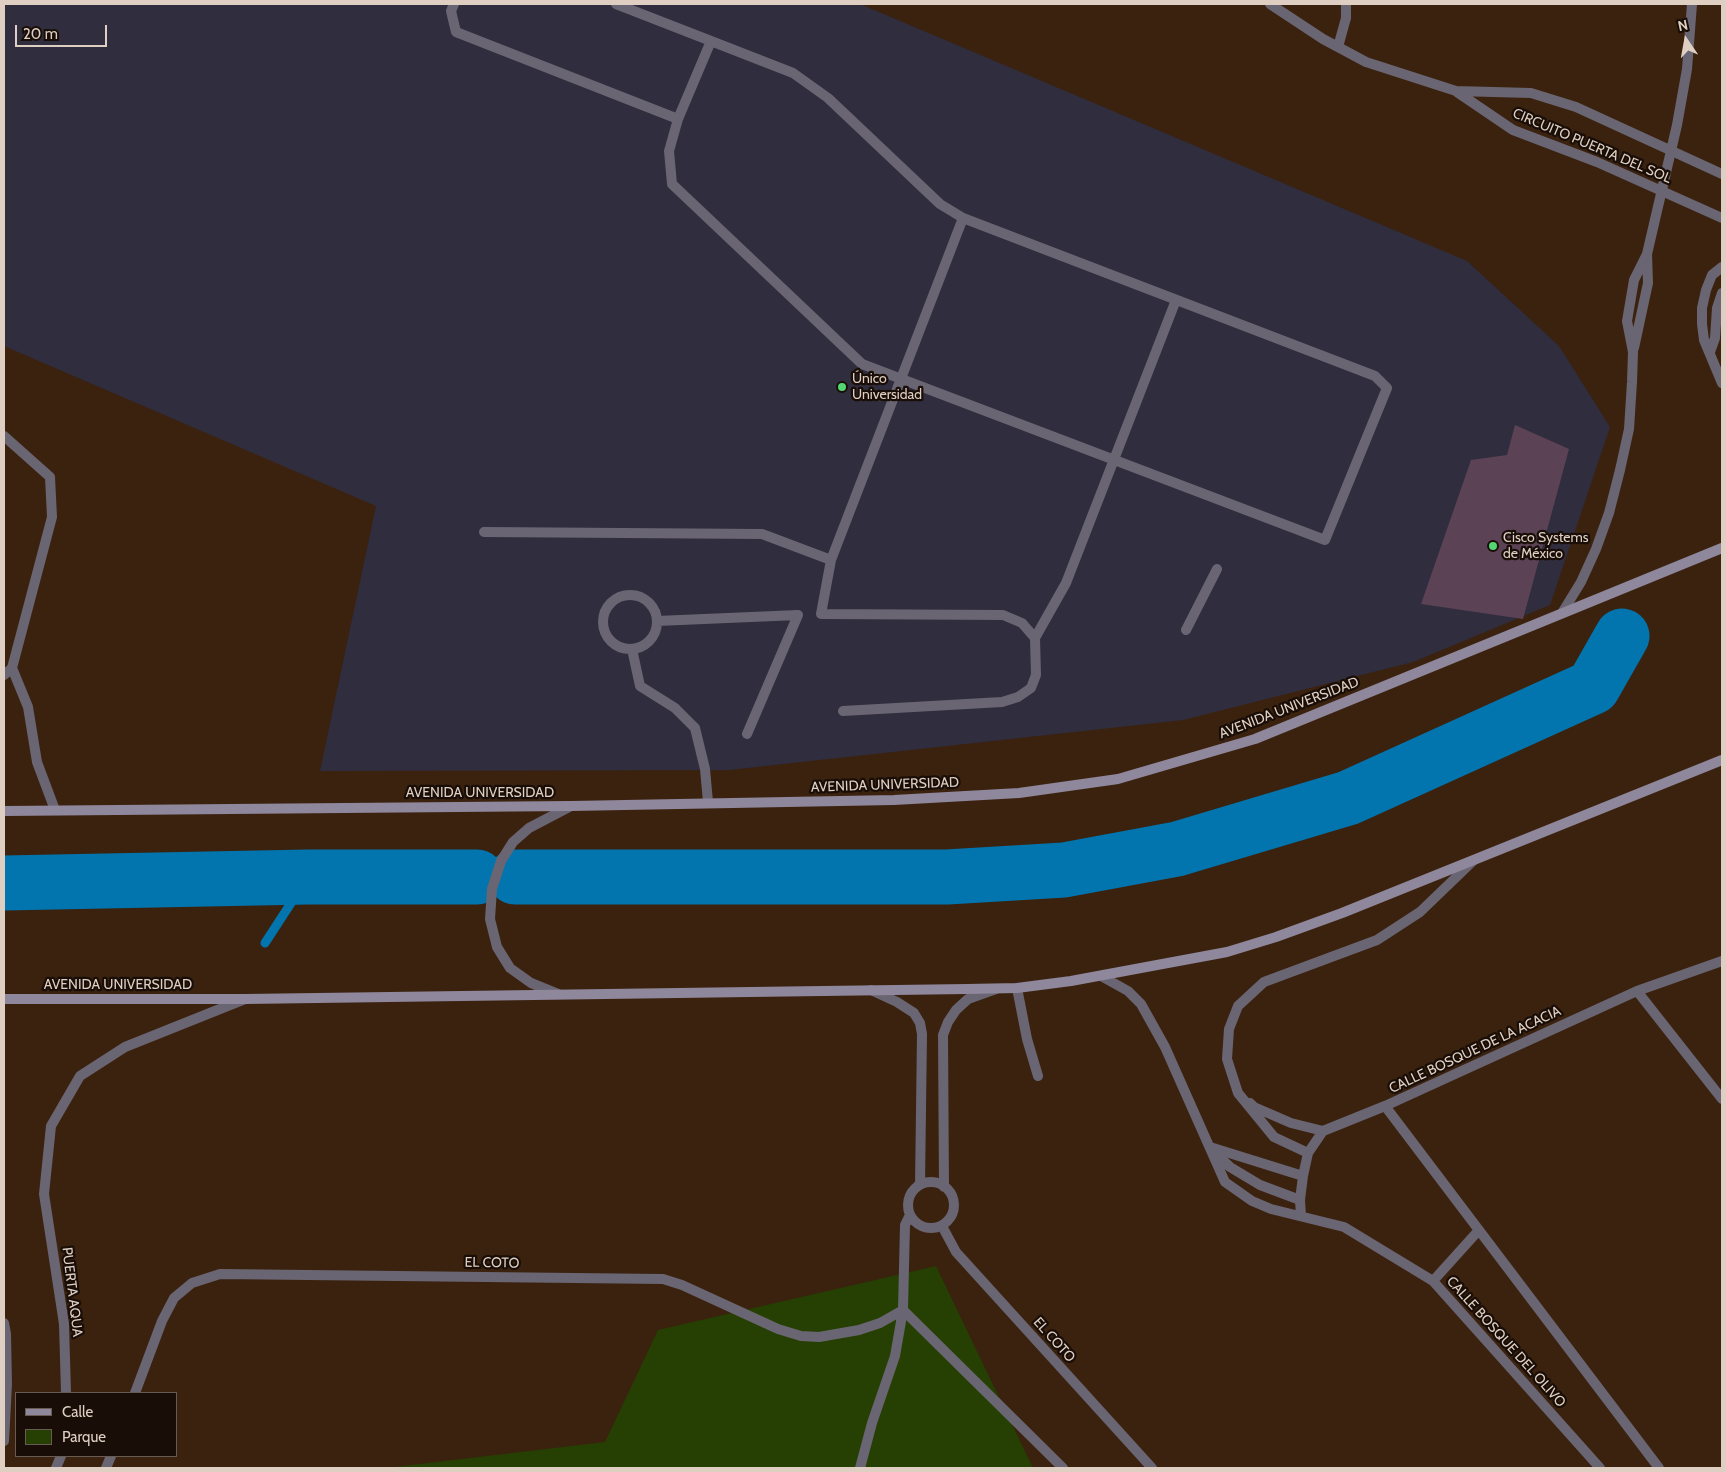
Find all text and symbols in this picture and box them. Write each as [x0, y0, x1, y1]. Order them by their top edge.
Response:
scale bar [18, 15, 110, 47]
north arrow [1661, 15, 1711, 65]
text: N [1676, 15, 1690, 35]
text: 20 m [23, 25, 58, 43]
street label: CIRCUITO PUERTA DEL SOL [1510, 105, 1674, 187]
place label: Único Universidad [852, 371, 922, 404]
marker: Único Universidad [836, 381, 848, 393]
place label: Cisco Systems de México [1503, 530, 1589, 562]
marker: Cisco Systems de México [1487, 540, 1499, 552]
street label: AVENIDA UNIVERSIDAD [1217, 674, 1361, 742]
street label: AVENIDA UNIVERSIDAD [811, 774, 959, 796]
street label: AVENIDA UNIVERSIDAD [406, 785, 554, 801]
street label: AVENIDA UNIVERSIDAD [44, 977, 192, 993]
street label: CALLE BOSQUE DE LA ACACIA [1386, 1003, 1564, 1097]
street label: PUERTA AQUA [58, 1246, 86, 1338]
street label: EL COTO [465, 1254, 519, 1272]
street label: CALLE BOSQUE DEL OLIVO [1443, 1273, 1569, 1411]
street label: EL COTO [1029, 1314, 1079, 1366]
legend [15, 1392, 178, 1457]
text: Calle [62, 1403, 93, 1421]
text: Parque [62, 1428, 106, 1446]

